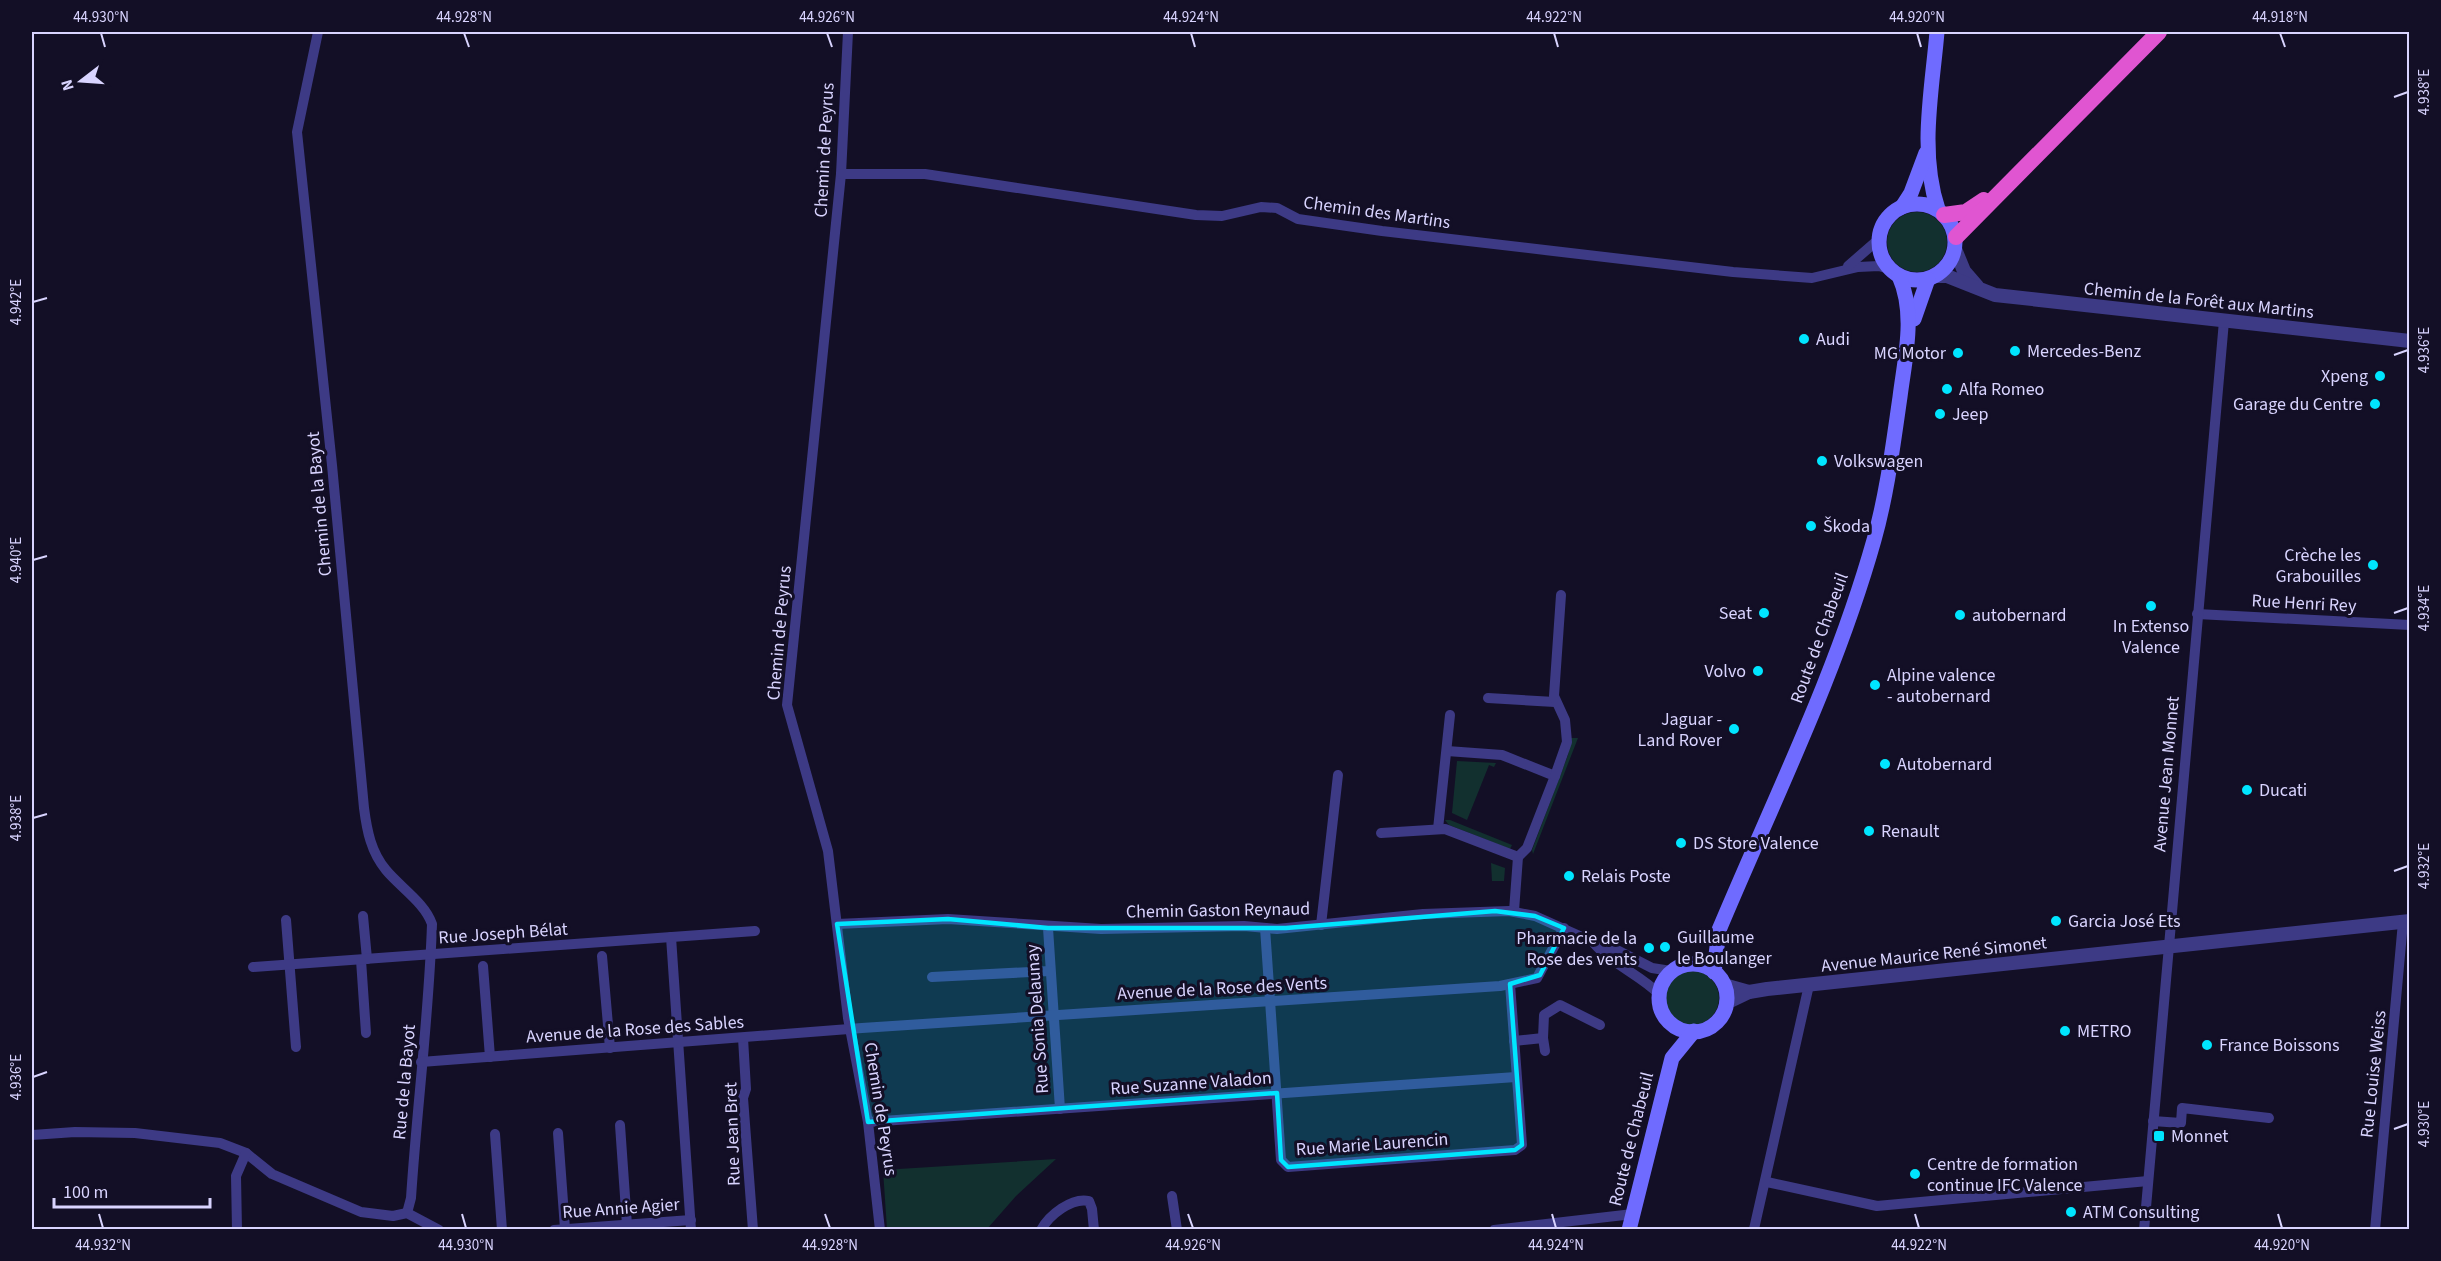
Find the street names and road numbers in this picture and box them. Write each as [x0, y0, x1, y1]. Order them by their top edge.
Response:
street label: Chemin de Peyrus [808, 82, 841, 218]
street label: Chemin des Martins [1302, 190, 1452, 235]
street label: Chemin de la Forêt aux Martins [2083, 276, 2315, 325]
street label: Chemin de la Bayot [301, 431, 338, 577]
street label: Chemin de Peyrus [761, 565, 798, 701]
street label: Route de Chabeuil [1784, 569, 1855, 707]
street label: Rue Henri Rey [2251, 588, 2358, 619]
street label: Avenue Jean Monnet [2147, 695, 2186, 853]
street label: Chemin Gaston Reynaud [1126, 896, 1310, 925]
street label: Rue Joseph Bélat [437, 917, 569, 950]
street label: Avenue Maurice René Simonet [1820, 930, 2048, 979]
street label: Rue Sonia Delaunay [1020, 943, 1055, 1094]
street label: Avenue de la Rose des Vents [1117, 971, 1328, 1006]
street label: Avenue de la Rose des Sables [525, 1009, 745, 1050]
street label: Rue Louise Weiss [2354, 1009, 2393, 1139]
street label: Rue de la Bayot [387, 1023, 422, 1141]
street label: Chemin de Peyrus [858, 1040, 903, 1178]
street label: Rue Suzanne Valadon [1110, 1065, 1273, 1102]
street label: Route de Chabeuil [1603, 1069, 1660, 1209]
street label: Rue Jean Bret [718, 1082, 747, 1186]
street label: Rue Marie Laurencin [1295, 1127, 1449, 1162]
street label: Rue Annie Agier [562, 1192, 681, 1225]

